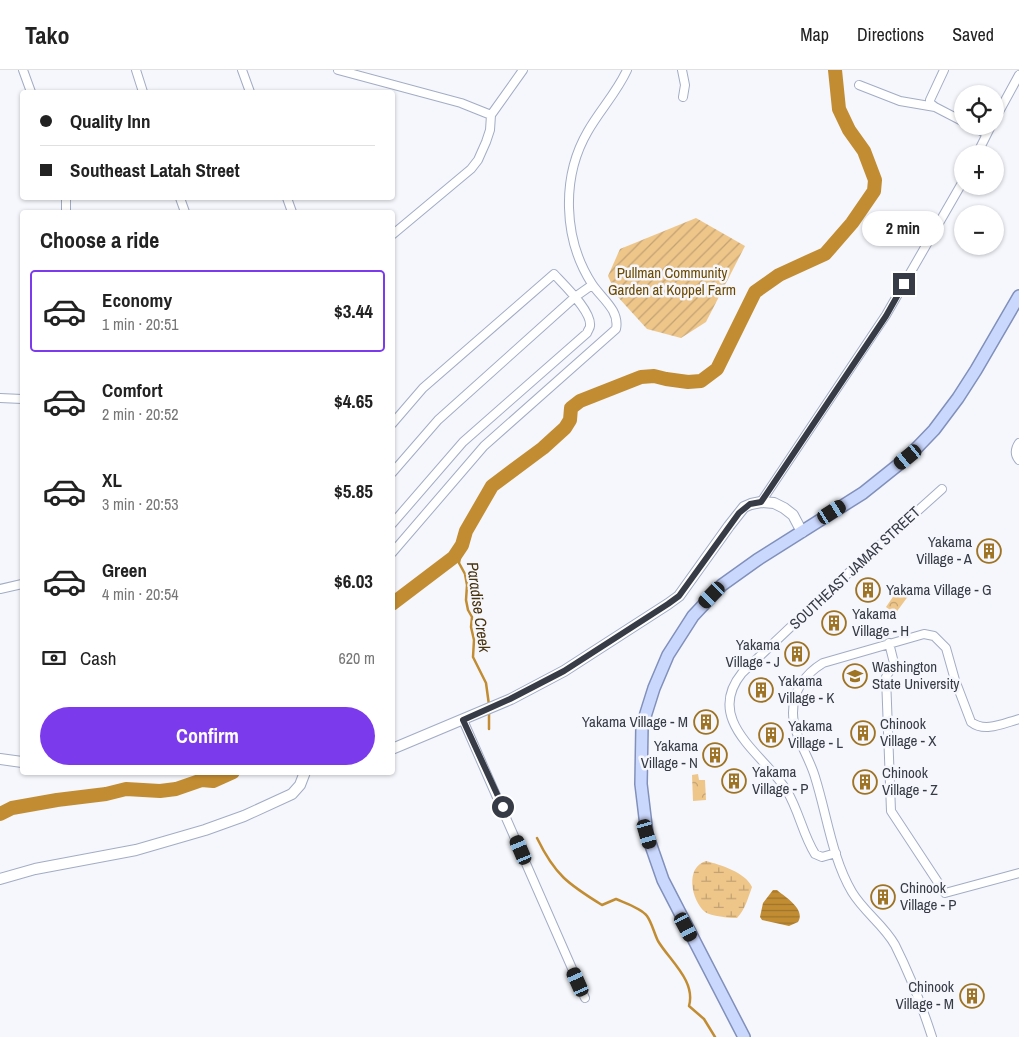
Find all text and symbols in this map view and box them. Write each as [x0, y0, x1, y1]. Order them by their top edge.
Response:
text: Tako [25, 19, 70, 51]
text: Map [800, 22, 829, 47]
text: Directions [857, 22, 924, 47]
text: Saved [952, 22, 994, 47]
map controls [954, 85, 1004, 255]
button: locate [954, 85, 1004, 135]
text: Quality Inn [70, 108, 151, 134]
button: + [954, 145, 1004, 195]
text: Southeast Latah Street [70, 157, 240, 183]
button: − [954, 205, 1004, 255]
callout: 2 min [863, 212, 945, 246]
text: 2 min [886, 217, 920, 239]
text: Choose a ride [40, 225, 159, 255]
park label: Pullman Community Garden at Koppel Farm [608, 262, 736, 300]
route end [893, 273, 915, 295]
text: Economy [102, 287, 172, 313]
icon: car [42, 289, 87, 334]
text: $3.44 [334, 298, 373, 324]
text: 1 min · 20:51 [102, 313, 179, 335]
text: Comfort [102, 377, 163, 403]
icon: car [42, 379, 87, 424]
text: $4.65 [334, 388, 373, 414]
text: 2 min · 20:52 [102, 403, 179, 425]
car [891, 442, 924, 472]
text: XL [102, 467, 122, 493]
icon: car [42, 469, 87, 514]
text: $5.85 [334, 478, 373, 504]
text: 3 min · 20:53 [102, 493, 179, 515]
car [815, 498, 848, 526]
street label: SOUTHEAST JAMAR STREET [785, 501, 925, 634]
place label: Yakama Village - A [916, 531, 973, 569]
building icon: Yakama Village - A [976, 538, 1002, 564]
text: Green [102, 557, 147, 583]
icon: car [42, 559, 87, 604]
water label: Paradise Creek [462, 560, 496, 654]
text: $6.03 [334, 568, 373, 594]
building icon: Yakama Village - G [855, 577, 881, 603]
car [696, 579, 727, 611]
place label: Yakama Village - G [886, 579, 992, 600]
text: 4 min · 20:54 [102, 583, 179, 605]
place label: Yakama Village - H [852, 603, 909, 641]
building icon: Yakama Village - H [821, 610, 847, 636]
place label: Yakama Village - J [726, 634, 780, 672]
building icon: Yakama Village - J [784, 641, 810, 667]
icon: cash [40, 644, 68, 672]
text: Cash [80, 645, 116, 671]
text: 620 m [339, 647, 375, 669]
place label: Washington State University [872, 656, 960, 694]
school or university icon: Washington State University [842, 663, 868, 689]
place label: Yakama Village - K [778, 670, 835, 708]
building icon: Yakama Village - K [748, 677, 774, 703]
button: Confirm [40, 707, 375, 765]
building icon: Yakama Village - M [693, 709, 719, 735]
place label: Yakama Village - M [582, 711, 688, 732]
place label: Chinook Village - X [880, 713, 937, 751]
place label: Yakama Village - L [788, 715, 843, 753]
building icon: Chinook Village - X [850, 720, 876, 746]
building icon: Yakama Village - L [758, 722, 784, 748]
place label: Yakama Village - N [641, 735, 698, 773]
building icon: Yakama Village - N [702, 742, 728, 768]
place label: Yakama Village - P [752, 761, 809, 799]
place label: Chinook Village - Z [882, 762, 938, 800]
building icon: Yakama Village - P [721, 768, 747, 794]
building icon: Chinook Village - Z [852, 769, 878, 795]
route start [492, 796, 514, 818]
car [635, 818, 658, 850]
car [508, 833, 533, 867]
place label: Chinook Village - P [900, 877, 957, 915]
building icon: Chinook Village - P [870, 884, 896, 910]
car [672, 910, 699, 944]
car [565, 965, 590, 999]
place label: Chinook Village - M [895, 976, 955, 1014]
building icon: Chinook Village - M [959, 983, 985, 1009]

